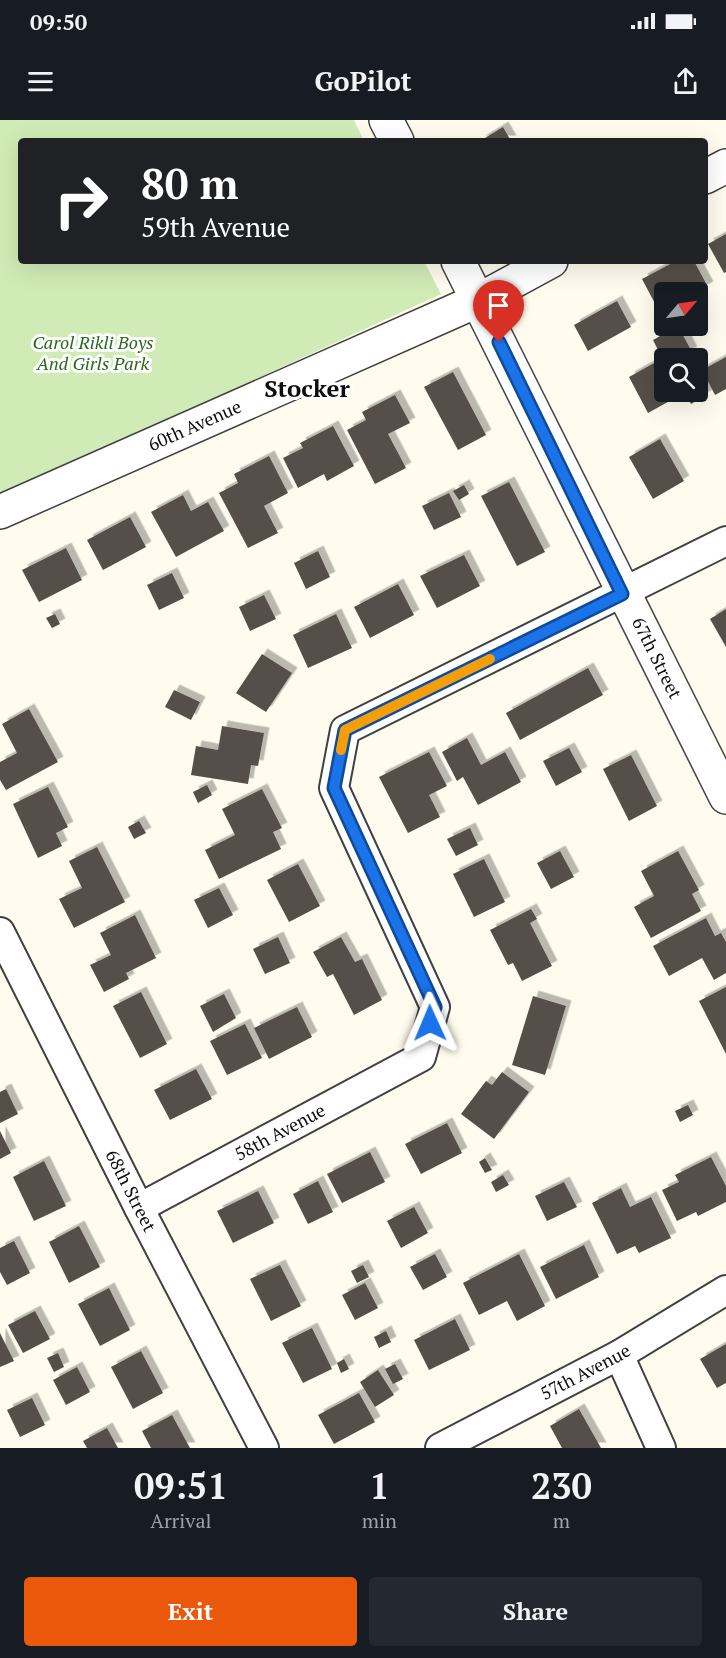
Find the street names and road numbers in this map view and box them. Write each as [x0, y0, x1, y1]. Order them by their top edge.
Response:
street label: 60th Avenue [144, 394, 245, 456]
street label: 67th Street [627, 613, 688, 703]
street label: 58th Avenue [230, 1098, 329, 1166]
street label: 68th Street [101, 1145, 162, 1236]
street label: 57th Avenue [536, 1338, 635, 1405]

